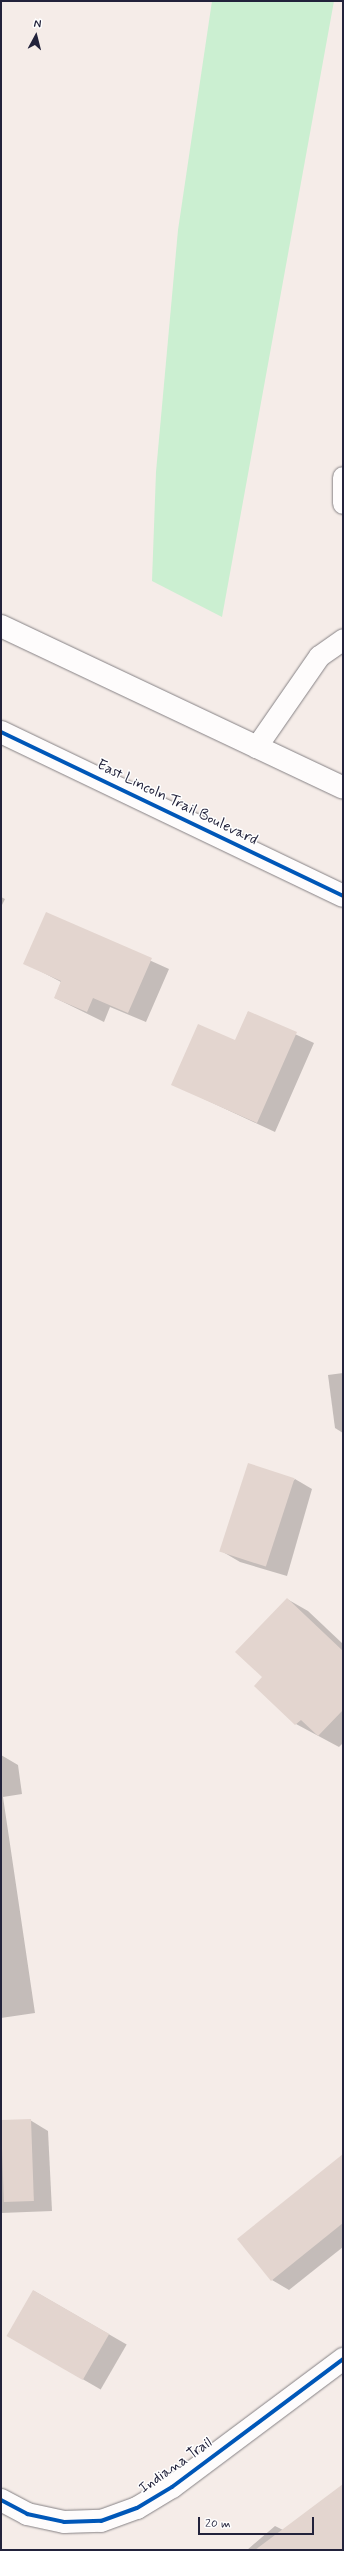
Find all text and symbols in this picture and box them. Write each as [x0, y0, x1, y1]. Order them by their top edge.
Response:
north arrow [16, 16, 56, 56]
text: N [33, 17, 42, 31]
street label: East Lincoln Trail Boulevard [96, 758, 258, 848]
street label: Indiana Trail [136, 2434, 216, 2498]
scale bar [200, 2509, 316, 2535]
text: 20 m [205, 2516, 231, 2532]

